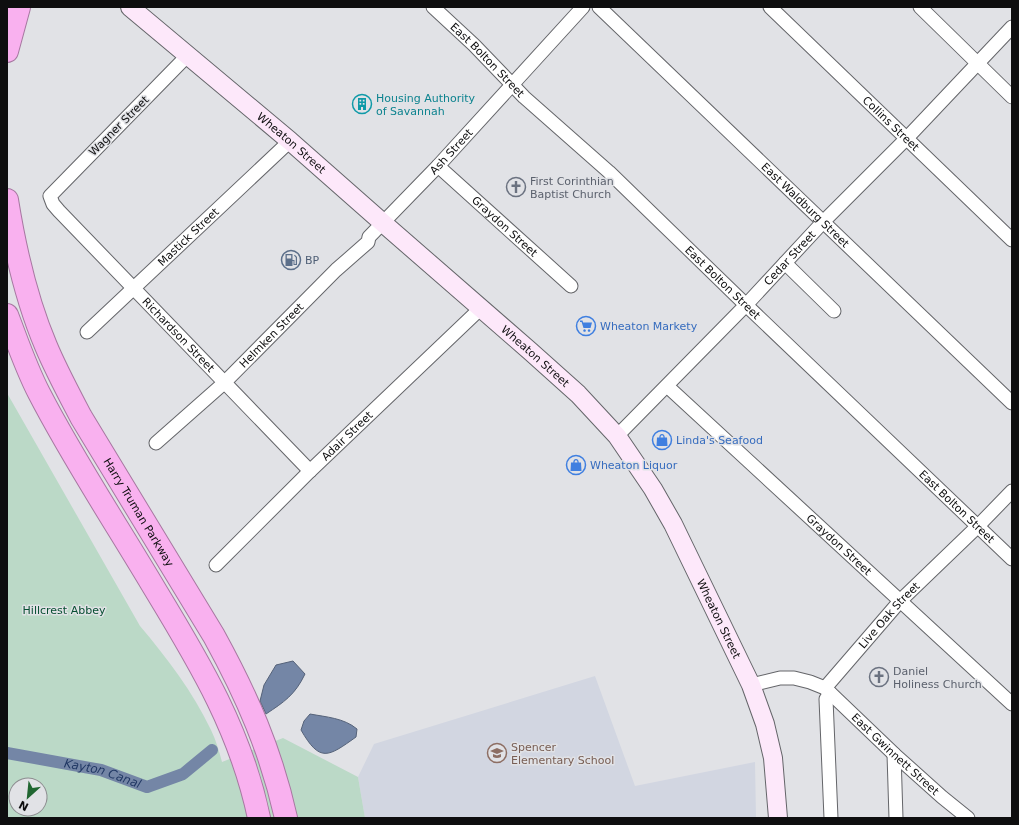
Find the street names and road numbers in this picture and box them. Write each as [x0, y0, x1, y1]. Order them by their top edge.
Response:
street label: East Bolton Street [448, 20, 528, 100]
street label: Wagner Street [86, 93, 152, 159]
street label: Collins Street [860, 93, 922, 154]
street label: Wheaton Street [254, 110, 329, 176]
street label: Ash Street [427, 126, 476, 177]
street label: East Waldburg Street [759, 160, 852, 250]
street label: Graydon Street [469, 193, 541, 260]
street label: Mastick Street [155, 205, 222, 268]
street label: Cedar Street [761, 228, 819, 288]
street label: East Bolton Street [683, 243, 764, 322]
street label: Richardson Street [140, 295, 218, 375]
street label: Helmken Street [237, 300, 307, 370]
street label: Wheaton Street [499, 323, 573, 390]
street label: Adair Street [319, 408, 376, 463]
street label: Harry Truman Parkway [101, 456, 177, 569]
street label: East Bolton Street [916, 467, 998, 546]
street label: Graydon Street [804, 511, 875, 578]
street label: Wheaton Street [694, 577, 744, 661]
street label: Live Oak Street [856, 579, 923, 651]
street label: East Gwinnett Street [849, 711, 942, 798]

